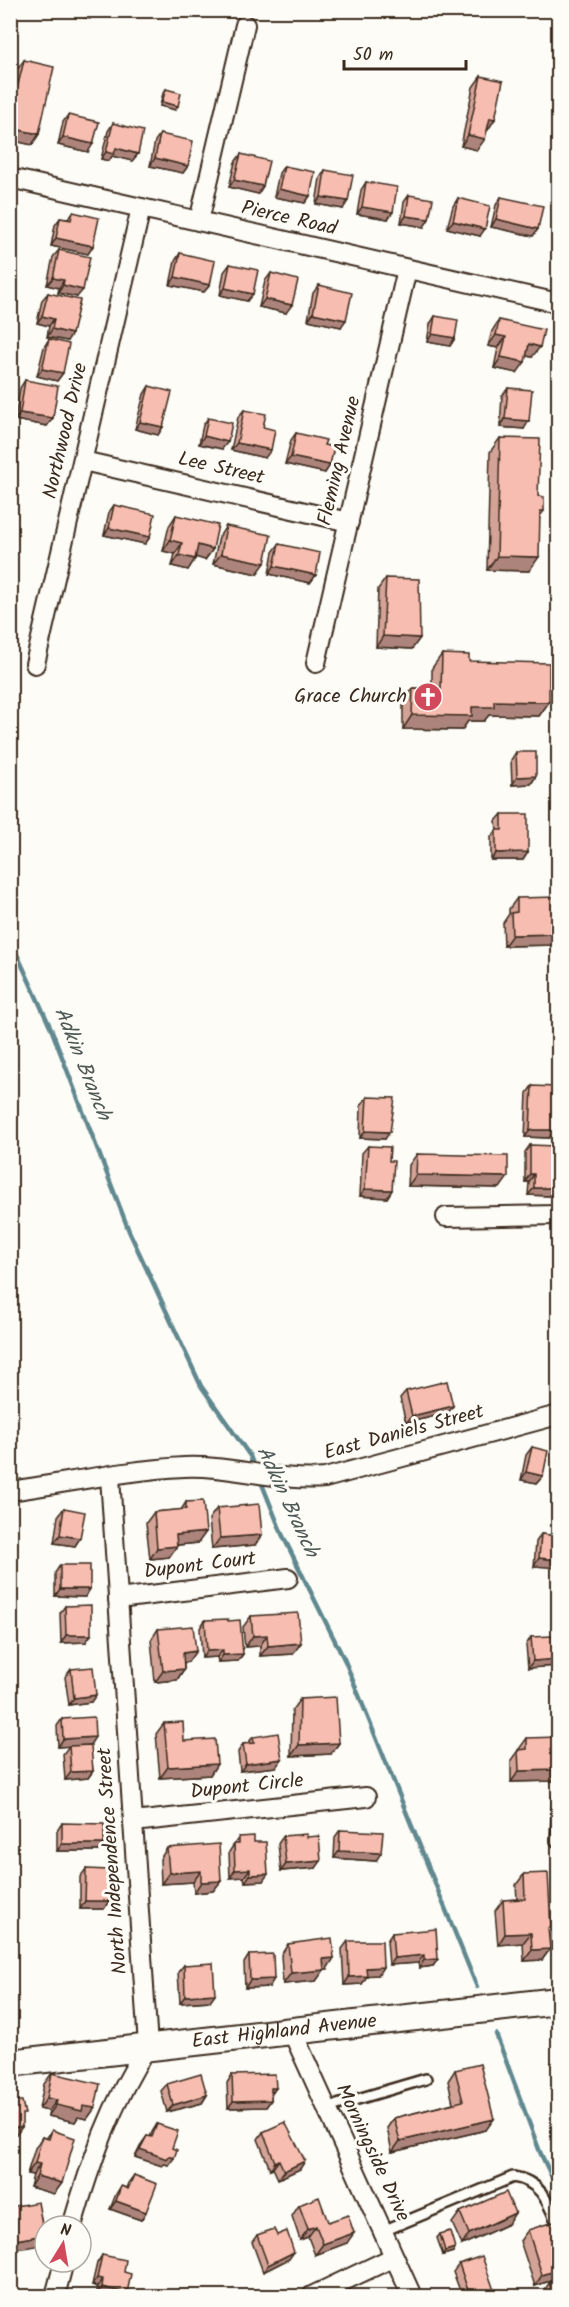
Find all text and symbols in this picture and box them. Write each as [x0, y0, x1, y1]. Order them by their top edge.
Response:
scale bar [344, 33, 466, 71]
text: 50 m [353, 41, 393, 70]
street label: Pierce Road [238, 192, 341, 246]
street label: Northwood Drive [35, 360, 97, 502]
street label: Fleming Avenue [310, 393, 370, 529]
street label: Lee Street [175, 444, 268, 495]
place label: Grace Church [294, 681, 407, 713]
church icon: Grace Church [412, 681, 444, 713]
water label: Adkin Branch [44, 1002, 120, 1127]
street label: East Daniels Street [321, 1396, 488, 1470]
water label: Adkin Branch [247, 1441, 328, 1565]
street label: Dupont Court [142, 1543, 258, 1589]
street label: North Independence Street [89, 1746, 137, 1975]
street label: Dupont Circle [189, 1765, 305, 1809]
street label: East Highland Avenue [190, 2006, 378, 2058]
street label: Morningside Drive [326, 2079, 418, 2227]
north arrow [33, 2214, 93, 2274]
text: N [58, 2218, 73, 2244]

